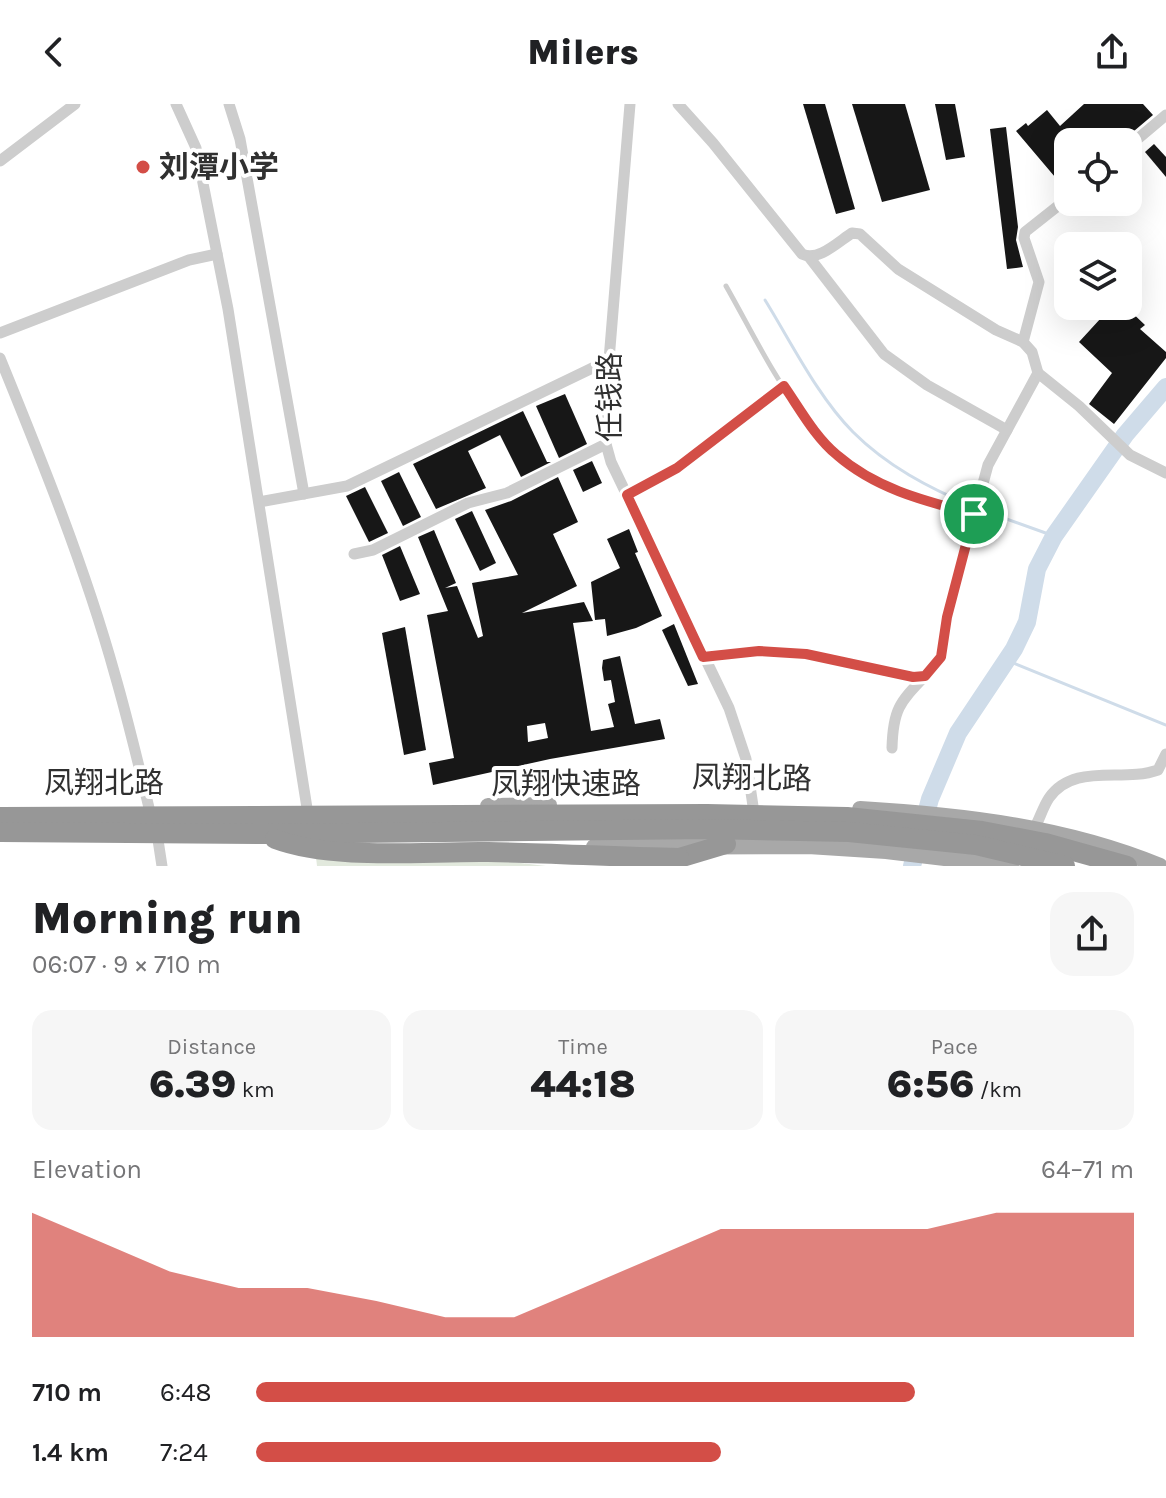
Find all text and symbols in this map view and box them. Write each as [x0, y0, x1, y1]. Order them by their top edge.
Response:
icon: back [32, 30, 76, 74]
icon: share [1090, 30, 1134, 74]
text: Milers [527, 31, 639, 73]
map controls [1054, 128, 1142, 320]
button: locate [1054, 128, 1142, 216]
place label: 刘潭小学 [159, 149, 279, 185]
marker: 刘潭小学 [134, 158, 152, 176]
button: layers [1054, 232, 1142, 320]
street label: 任钱路 [592, 352, 628, 442]
pin [940, 480, 1008, 548]
icon: arrive [952, 492, 996, 536]
street label: 凤翔北路 [692, 759, 812, 797]
street label: 凤翔北路 [44, 765, 164, 801]
street label: 凤翔快速路 [491, 766, 641, 802]
button: share [1050, 892, 1134, 976]
text: Morning run [32, 893, 303, 944]
text: 06:07 · 9 × 710 m [32, 949, 221, 980]
text: Distance [167, 1034, 256, 1060]
text: Time [558, 1034, 608, 1060]
text: Pace [931, 1034, 978, 1060]
text: 6.39 [149, 1060, 236, 1107]
text: 44:18 [530, 1060, 636, 1107]
text: 6:56 [887, 1060, 974, 1107]
text: km [236, 1077, 275, 1103]
text: /km [974, 1077, 1022, 1103]
text: Elevation [32, 1154, 142, 1185]
text: 64–71 m [1041, 1154, 1134, 1185]
text: 710 m [32, 1377, 102, 1408]
text: 6:48 [160, 1377, 211, 1408]
text: 1.4 km [32, 1437, 109, 1468]
text: 7:24 [160, 1437, 208, 1468]

